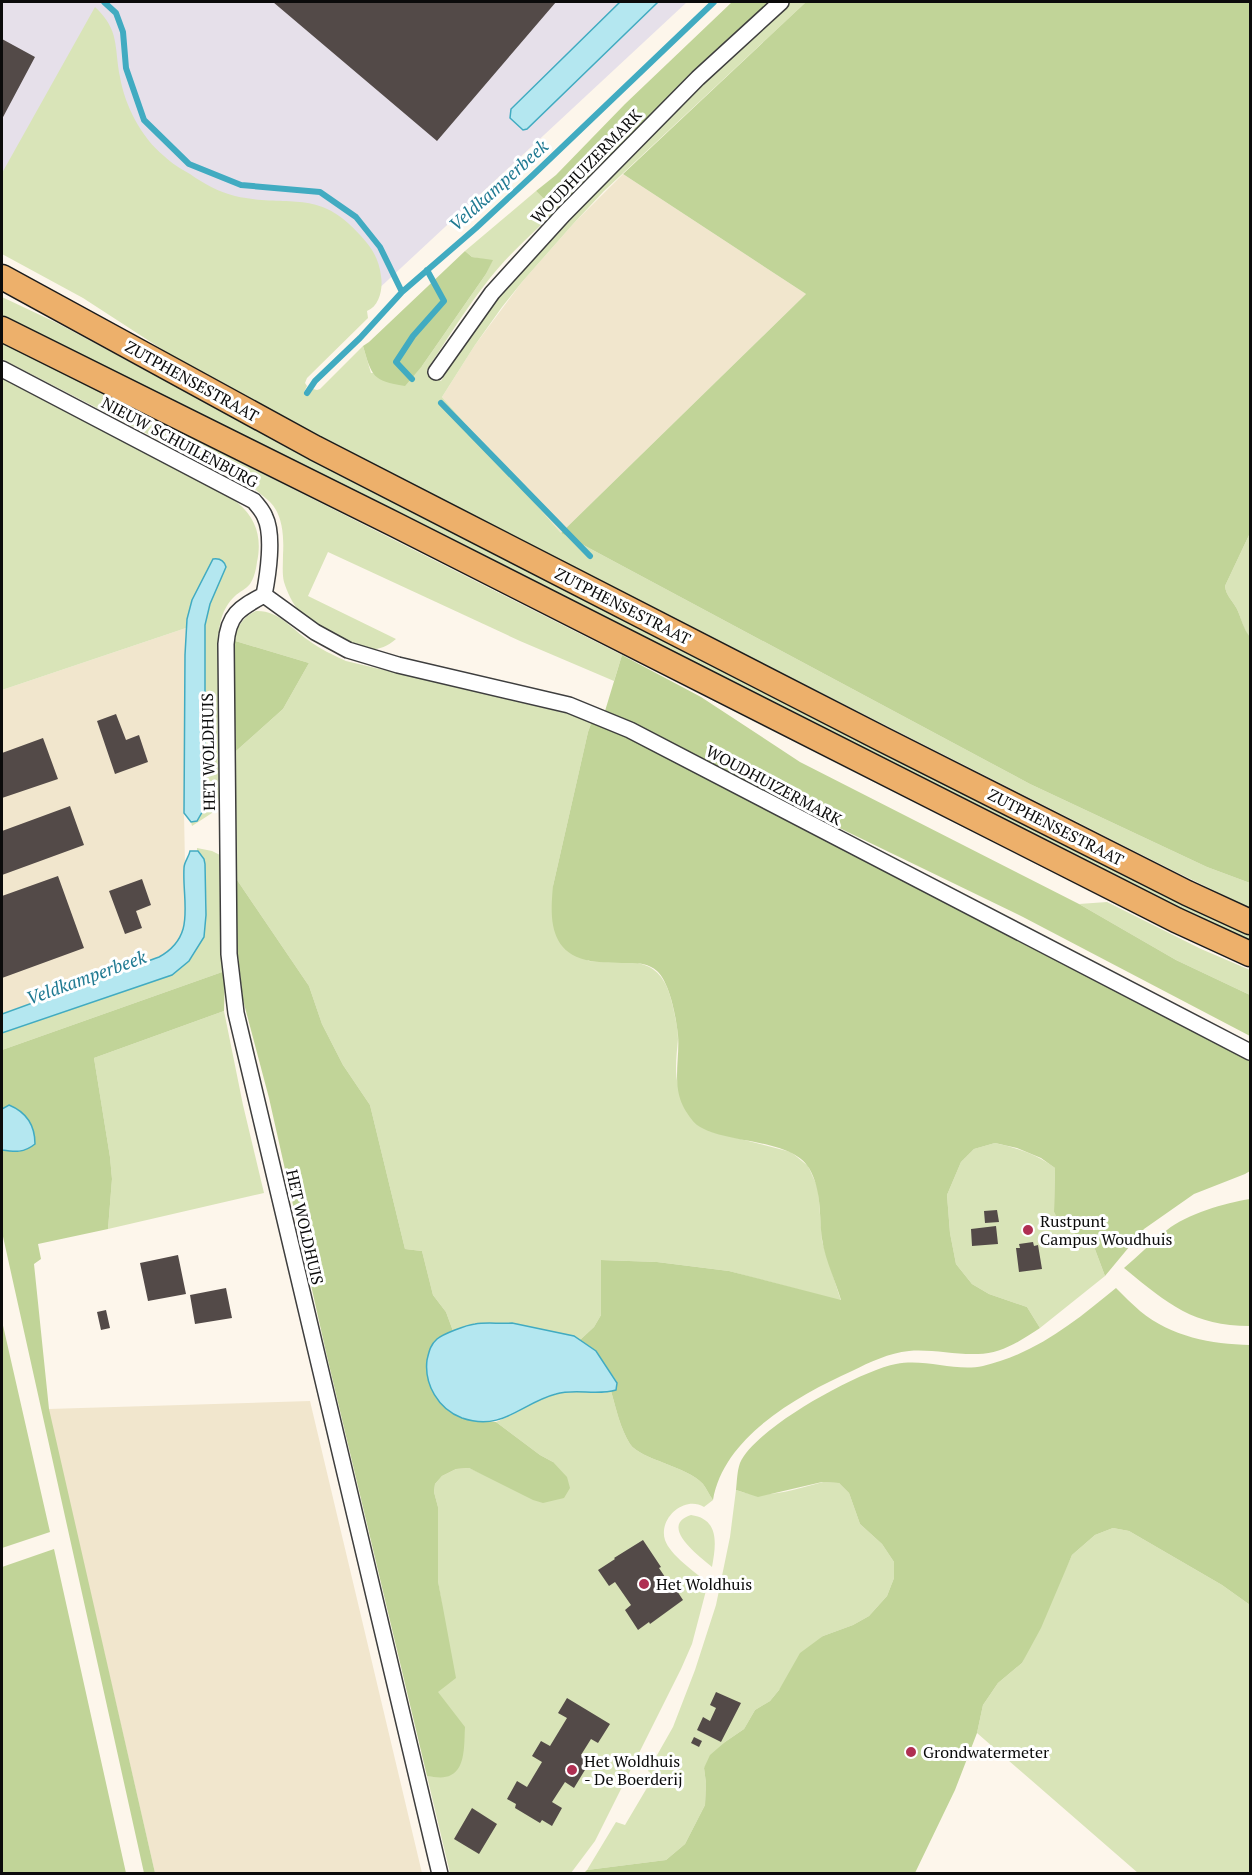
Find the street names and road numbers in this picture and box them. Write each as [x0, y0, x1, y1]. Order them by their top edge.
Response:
street label: WOUDHUIZERMARK [526, 104, 647, 228]
street label: ZUTPHENSESTRAAT [121, 335, 263, 427]
street label: NIEUW SCHUILENBURG [98, 391, 262, 493]
street label: ZUTPHENSESTRAAT [551, 562, 695, 650]
street label: HET WOLDHUIS [196, 693, 220, 811]
street label: WOUDHUIZERMARK [702, 740, 846, 830]
street label: ZUTPHENSESTRAAT [984, 783, 1128, 871]
street label: HET WOLDHUIS [281, 1167, 329, 1287]

